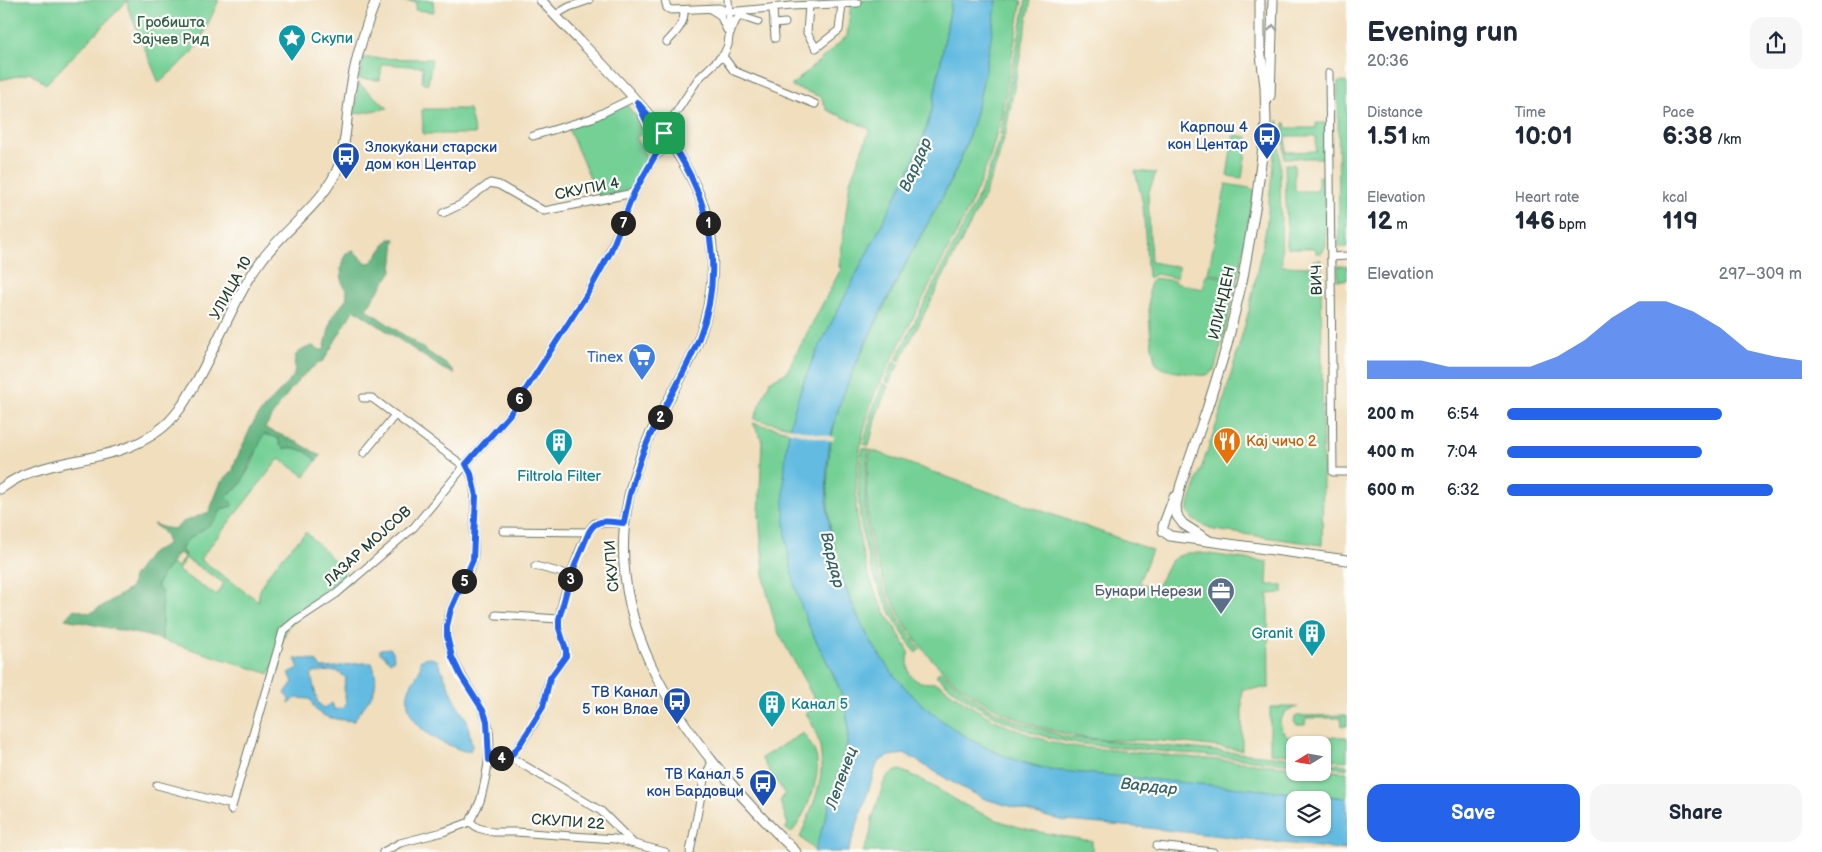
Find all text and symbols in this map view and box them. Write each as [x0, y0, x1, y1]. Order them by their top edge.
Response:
park label: Гробишта Зајчев Рид [133, 13, 209, 49]
text: Evening run [1367, 16, 1518, 49]
button: share [1750, 17, 1802, 69]
place icon: Скупи [277, 23, 307, 62]
one-way arrow [1268, 23, 1278, 31]
place label: Скупи [311, 29, 353, 48]
text: 20:36 [1367, 52, 1409, 71]
text: Distance [1367, 104, 1423, 121]
text: Time [1515, 104, 1546, 121]
text: Pace [1662, 104, 1694, 121]
pin [643, 112, 685, 154]
place label: Карпош 4 кон Центар [1168, 118, 1249, 154]
icon: arrive [650, 119, 678, 147]
bus stop icon: Карпош 4 кон Центар [1252, 121, 1282, 160]
text: 1.51 [1367, 121, 1408, 152]
text: 10:01 [1515, 121, 1573, 152]
text: 6:38 [1662, 121, 1713, 152]
text: km [1408, 131, 1430, 148]
text: /km [1713, 131, 1742, 148]
water label: Вардар [896, 135, 936, 195]
place label: Злокуќани старски дом кон Центар [365, 138, 497, 174]
bus stop icon: Злокуќани старски дом кон Центар [331, 141, 361, 180]
street label: CКУПИ 4 [553, 173, 621, 205]
text: Elevation [1367, 189, 1425, 206]
text: Heart rate [1515, 189, 1579, 206]
text: kcal [1662, 189, 1687, 206]
text: 12 [1367, 206, 1393, 237]
text: 146 [1515, 206, 1555, 237]
text: 119 [1662, 206, 1698, 237]
pin: 7 [610, 210, 636, 236]
pin: 1 [696, 210, 720, 236]
text: 7 [620, 215, 627, 232]
text: 1 [706, 215, 711, 232]
text: m [1393, 216, 1408, 233]
text: bpm [1555, 216, 1586, 233]
street label: УЛИЦА 10 [206, 253, 256, 323]
street label: ИЛИНДЕН [1204, 265, 1240, 341]
street label: ВИЧ [1307, 265, 1327, 295]
text: Elevation [1367, 265, 1434, 284]
text: 297–309 m [1719, 265, 1802, 284]
supermarket icon: Tinex [627, 342, 657, 381]
place label: Tinex [587, 348, 623, 367]
pin: 6 [506, 386, 532, 412]
text: 6 [515, 391, 524, 408]
pin: 2 [648, 404, 672, 430]
text: 200 m [1367, 405, 1414, 424]
text: 6:54 [1447, 405, 1479, 424]
text: 2 [656, 409, 665, 426]
restaurant icon: Кај чичо 2 [1212, 426, 1242, 465]
building icon: Filtrola Filter [544, 427, 574, 466]
place label: Кај чичо 2 [1246, 432, 1317, 451]
text: 400 m [1367, 443, 1414, 462]
text: 7:04 [1447, 443, 1477, 462]
place label: Filtrola Filter [517, 467, 602, 486]
text: 600 m [1367, 481, 1415, 500]
text: 6:32 [1447, 481, 1479, 500]
street label: ЛАЗАР МОЈСОВ [320, 502, 416, 591]
water label: Вардар [816, 530, 848, 590]
street label: СКУПИ [600, 539, 624, 593]
pin: 3 [558, 566, 582, 592]
pin: 5 [452, 568, 476, 594]
text: 3 [566, 571, 575, 588]
text: 5 [460, 573, 469, 590]
office icon: Бунари Нерези [1206, 576, 1236, 615]
place label: Бунари Нерези [1095, 582, 1202, 601]
building icon: Granit [1297, 618, 1327, 657]
place label: Granit [1252, 624, 1293, 643]
place label: ТВ Канал 5 кон Влае [582, 683, 658, 719]
bus stop icon: ТВ Канал 5 кон Влае [662, 686, 692, 725]
building icon: Канал 5 [757, 689, 787, 728]
place label: Канал 5 [791, 695, 848, 714]
north arrow [1286, 736, 1331, 781]
map controls [1286, 736, 1331, 836]
water label: Лепенец [822, 744, 862, 813]
pin: 4 [488, 746, 514, 770]
text: 4 [497, 750, 506, 767]
place label: ТВ Канал 5 кон Бардовци [647, 765, 744, 801]
bus stop icon: ТВ Канал 5 кон Бардовци [748, 768, 778, 807]
water label: Вардар [1120, 775, 1178, 799]
button: Save [1367, 784, 1580, 842]
button: Share [1590, 784, 1802, 842]
button: layers [1286, 791, 1331, 836]
street label: СКУПИ 22 [531, 810, 606, 834]

